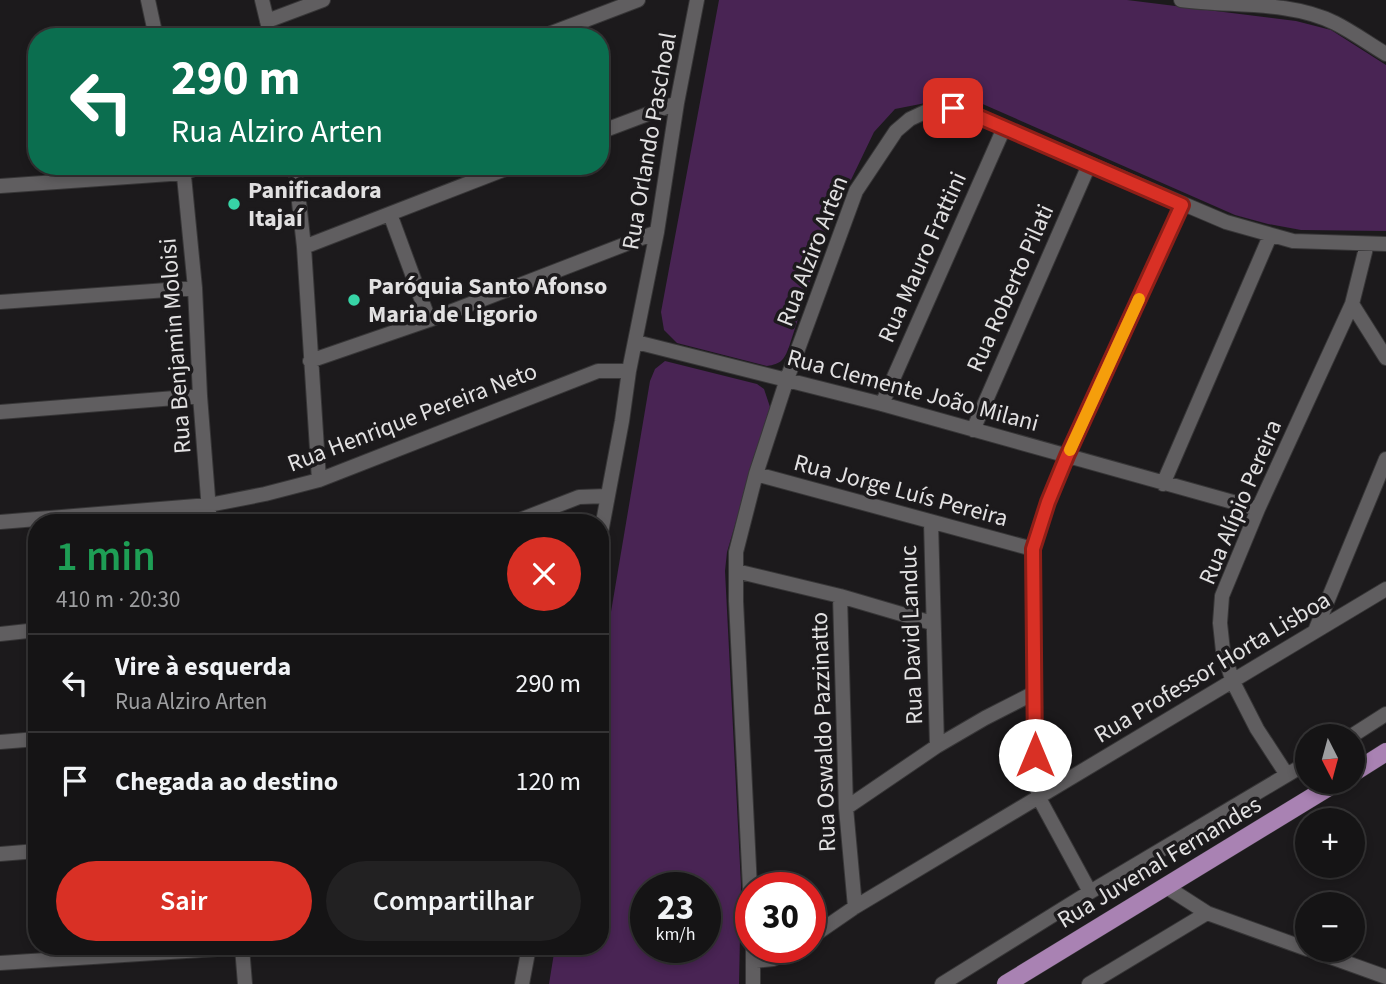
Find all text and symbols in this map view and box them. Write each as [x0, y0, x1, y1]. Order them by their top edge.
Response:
street label: Rua Orlando Paschoal [613, 30, 686, 252]
text: 290 m [171, 44, 300, 114]
icon: left [56, 56, 147, 147]
pin [923, 78, 983, 138]
icon: arrive [934, 89, 972, 127]
text: Rua Alziro Arten [171, 109, 383, 155]
street label: Rua Mauro Frattini [869, 166, 976, 348]
street label: Rua Alziro Arten [768, 171, 857, 332]
place label: Panificadora Itajaí [248, 173, 382, 236]
marker: Panificadora Itajaí [226, 196, 242, 212]
street label: Rua Roberto Pilati [958, 199, 1063, 378]
street label: Rua Benjamin Moloisi [151, 237, 200, 455]
place label: Paróquia Santo Afonso Maria de Ligorio [368, 269, 607, 332]
marker: Paróquia Santo Afonso Maria de Ligorio [346, 292, 362, 308]
street label: Rua Clemente João Milani [783, 340, 1043, 441]
street label: Rua Henrique Pereira Neto [282, 354, 542, 481]
street label: Rua Alípio Pereira [1190, 414, 1291, 590]
street label: Rua Jorge Luís Pereira [790, 445, 1012, 536]
text: 1 min [56, 527, 156, 587]
button: close [507, 537, 581, 611]
street label: Rua David Landuc [891, 544, 932, 725]
text: 410 m · 20:30 [56, 583, 180, 616]
street label: Rua Professor Horta Lisboa [1087, 583, 1337, 752]
street label: Rua Oswaldo Pazzinatto [802, 611, 845, 853]
text: Vire à esquerda [115, 648, 291, 685]
icon: left [56, 664, 94, 702]
text: 290 m [515, 665, 581, 702]
text: Rua Alziro Arten [115, 685, 267, 718]
position arrow [998, 718, 1072, 792]
north arrow [1295, 724, 1365, 794]
map controls [1295, 724, 1365, 962]
icon: arrive [56, 762, 94, 800]
text: Chegada ao destino [115, 763, 338, 800]
text: 120 m [515, 763, 581, 800]
street label: Rua Juvenal Fernandes [1051, 787, 1268, 937]
button: + [1295, 808, 1365, 878]
button: Sair [56, 861, 312, 941]
button: Compartilhar [326, 861, 581, 941]
speed limit sign: 30 [735, 872, 826, 963]
text: 23 [657, 883, 694, 933]
button: − [1295, 892, 1365, 962]
text: km/h [656, 922, 695, 947]

